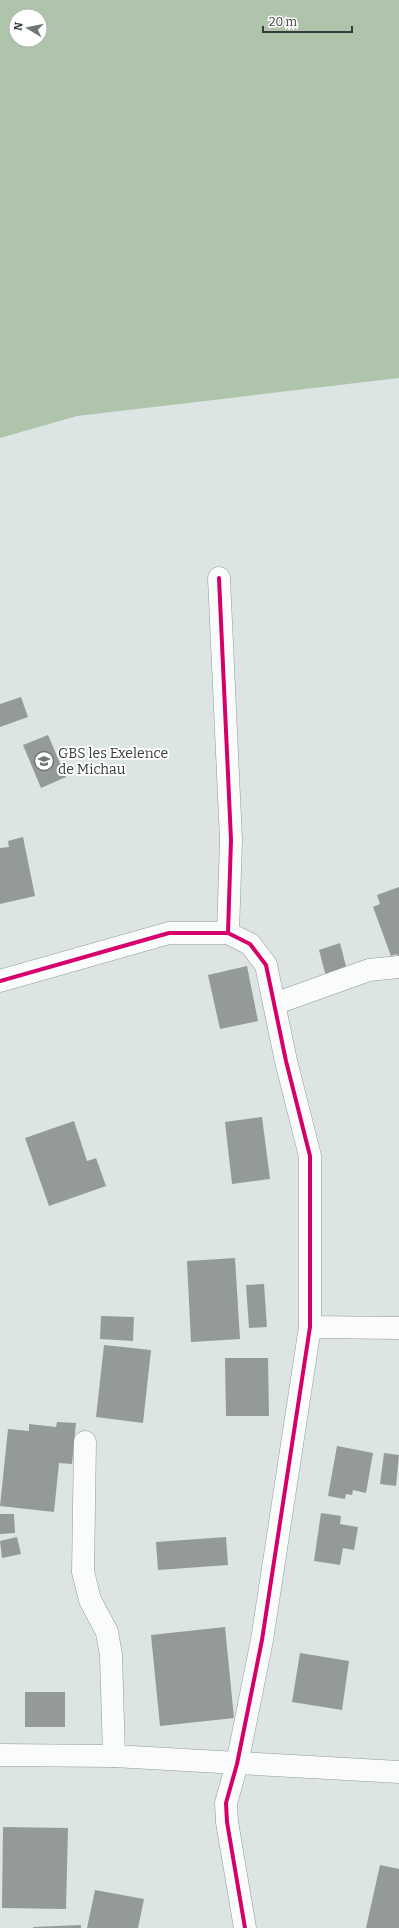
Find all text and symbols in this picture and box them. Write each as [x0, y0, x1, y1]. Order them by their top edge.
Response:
north arrow [8, 8, 48, 48]
scale bar [263, 8, 352, 34]
text: 20 m [269, 15, 298, 29]
text: N [12, 21, 26, 32]
place label: GBS les Exelence de Michau [58, 745, 168, 778]
school or university icon: GBS les Exelence de Michau [33, 750, 55, 772]

